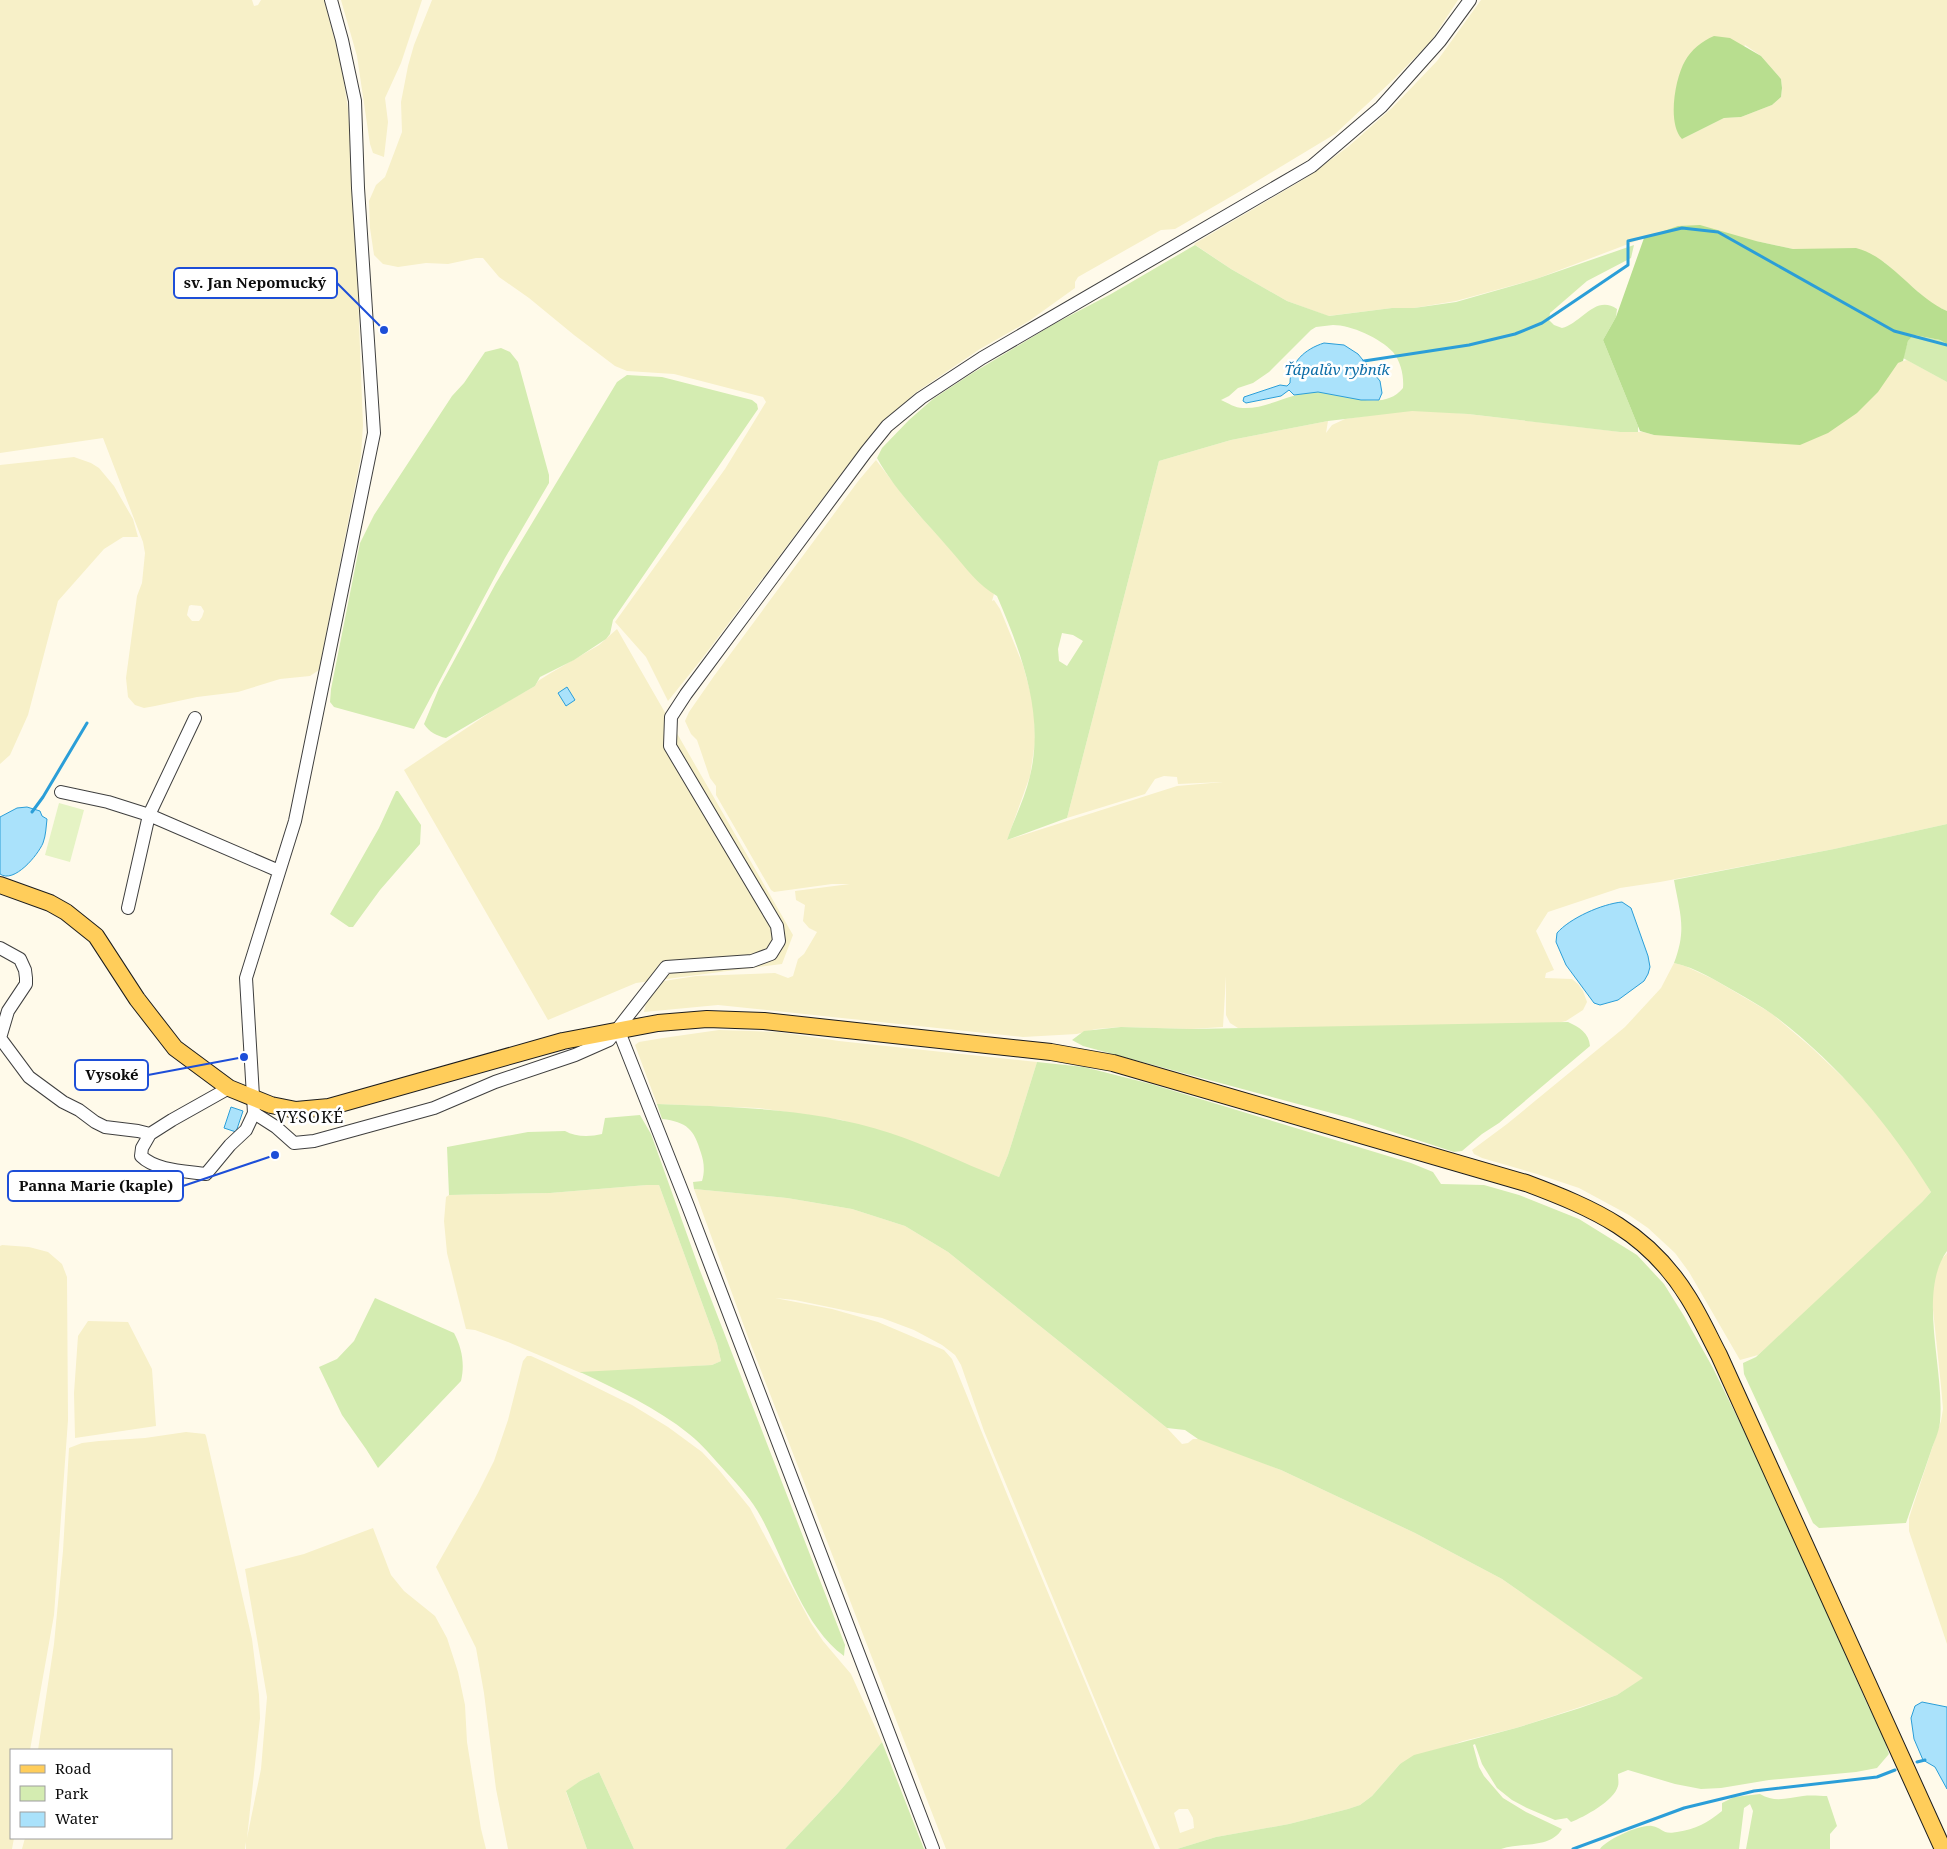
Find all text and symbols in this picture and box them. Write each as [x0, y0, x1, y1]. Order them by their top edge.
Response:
callout: sv. Jan Nepomucký [174, 268, 337, 298]
text: sv. Jan Nepomucký [184, 272, 327, 292]
water label: Ťápalův rybník [1284, 359, 1390, 379]
callout: Vysoké [75, 1060, 148, 1090]
text: Vysoké [85, 1064, 139, 1084]
district label: VYSOKÉ [276, 1106, 344, 1128]
callout: Panna Marie (kaple) [8, 1171, 183, 1201]
text: Panna Marie (kaple) [19, 1175, 173, 1195]
legend [10, 1749, 172, 1839]
text: Road [55, 1758, 91, 1778]
text: Park [55, 1783, 89, 1803]
text: Water [55, 1808, 98, 1828]

